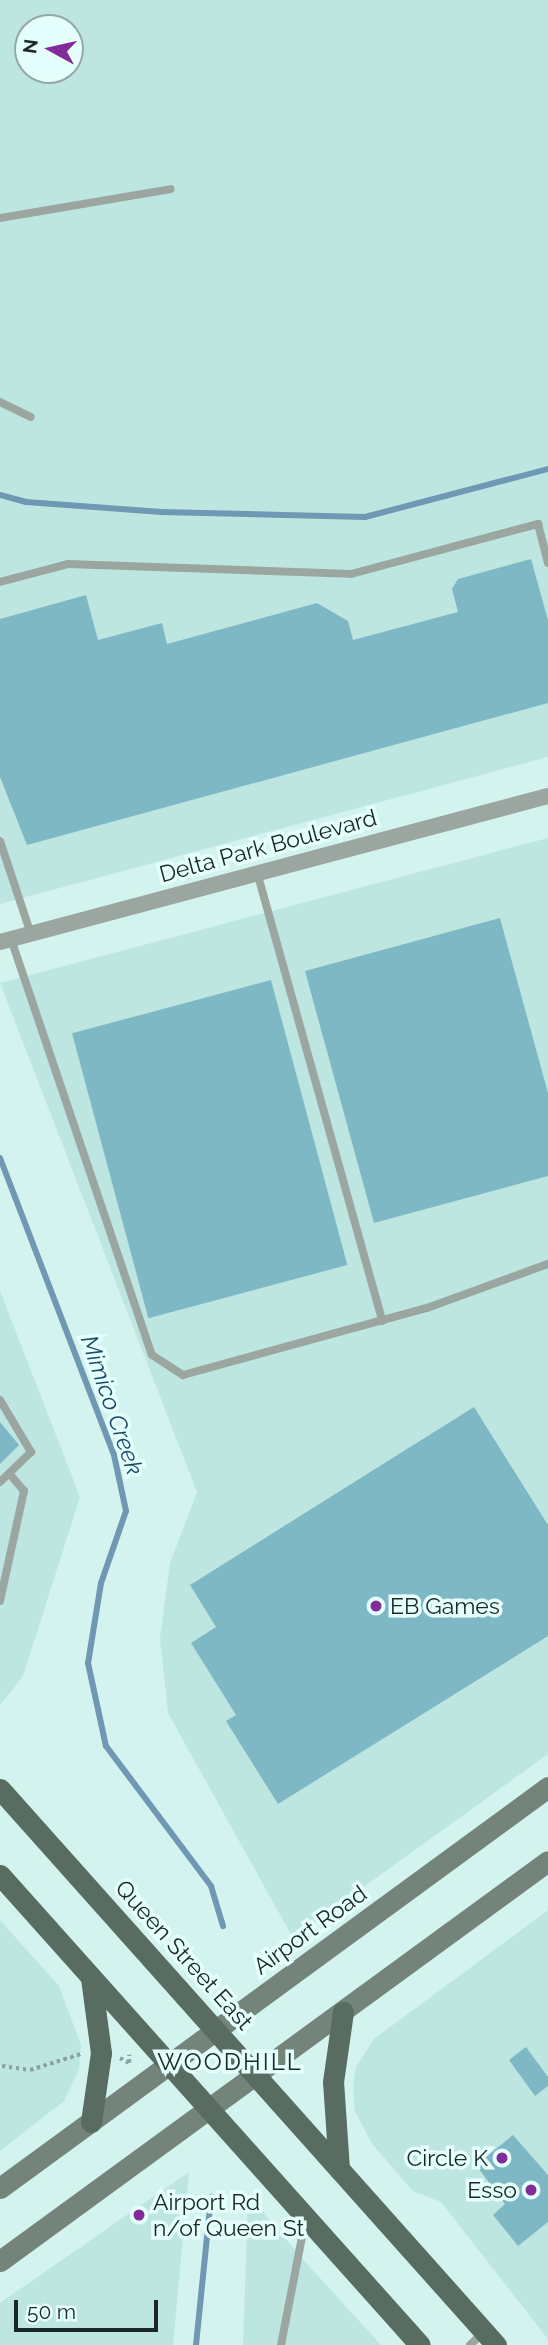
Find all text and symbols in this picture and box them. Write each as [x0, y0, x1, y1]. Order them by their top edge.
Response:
north arrow [14, 14, 84, 84]
text: N [18, 38, 42, 55]
street label: Delta Park Boulevard [156, 804, 380, 888]
water label: Mimico Creek [75, 1331, 149, 1479]
place label: EB Games [390, 1592, 500, 1620]
marker: EB Games [368, 1598, 384, 1614]
street label: Queen Street East [109, 1874, 259, 2036]
street label: Airport Road [248, 1880, 372, 1980]
district label: WOODHILL [158, 2048, 302, 2076]
place label: Circle K [406, 2144, 488, 2172]
marker: Circle K [494, 2150, 510, 2166]
place label: Esso [467, 2176, 517, 2204]
marker: Esso [523, 2182, 539, 2198]
place label: Airport Rd n/of Queen St [153, 2188, 305, 2242]
marker: Airport Rd n/of Queen St [131, 2207, 147, 2223]
scale bar [18, 2286, 161, 2330]
text: 50 m [27, 2299, 76, 2324]

